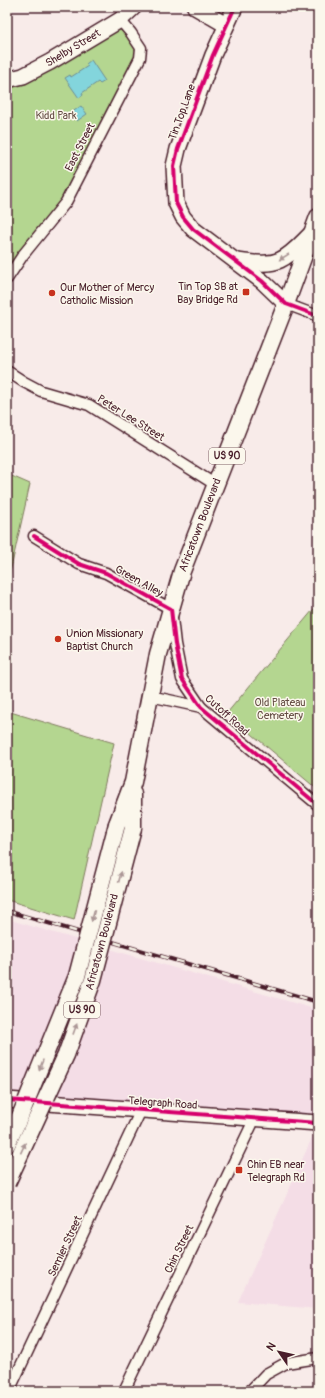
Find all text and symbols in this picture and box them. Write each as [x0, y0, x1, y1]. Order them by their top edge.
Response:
street label: Shelby Street [43, 26, 103, 70]
street label: Tin Top Lane [166, 82, 198, 142]
park label: Kidd Park [35, 109, 77, 122]
street label: East Street [62, 120, 98, 173]
one-way arrow [278, 254, 290, 261]
place label: Tin Top SB at Bay Bridge Rd [177, 280, 239, 306]
place label: Our Mother of Mercy Catholic Mission [60, 281, 155, 307]
marker: Tin Top SB at Bay Bridge Rd [241, 287, 251, 297]
marker: Our Mother of Mercy Catholic Mission [47, 288, 57, 298]
street label: Peter Lee Street [95, 392, 168, 444]
road number: US 90 [209, 448, 245, 464]
street label: Africatown Boulevard [176, 476, 224, 574]
street label: Green Alley [113, 563, 165, 600]
place label: Union Missionary Baptist Church [66, 627, 144, 653]
marker: Union Missionary Baptist Church [53, 634, 63, 644]
street label: Cutoff Road [202, 692, 252, 738]
park label: Old Plateau Cemetery [254, 696, 306, 722]
one-way arrow [117, 871, 123, 883]
street label: Africatown Boulevard [83, 893, 121, 991]
one-way arrow [90, 911, 96, 923]
road number: US 90 [64, 1002, 100, 1018]
one-way arrow [72, 1022, 78, 1034]
one-way arrow [38, 1060, 44, 1071]
street label: Telegraph Road [128, 1094, 198, 1112]
one-way arrow [20, 1142, 26, 1153]
place label: Chin EB near Telegraph Rd [247, 1158, 305, 1184]
marker: Chin EB near Telegraph Rd [234, 1165, 244, 1175]
street label: Semler Street [45, 1213, 85, 1279]
street label: Chin Street [162, 1222, 197, 1275]
north arrow [259, 1332, 299, 1372]
text: N [264, 1340, 279, 1353]

